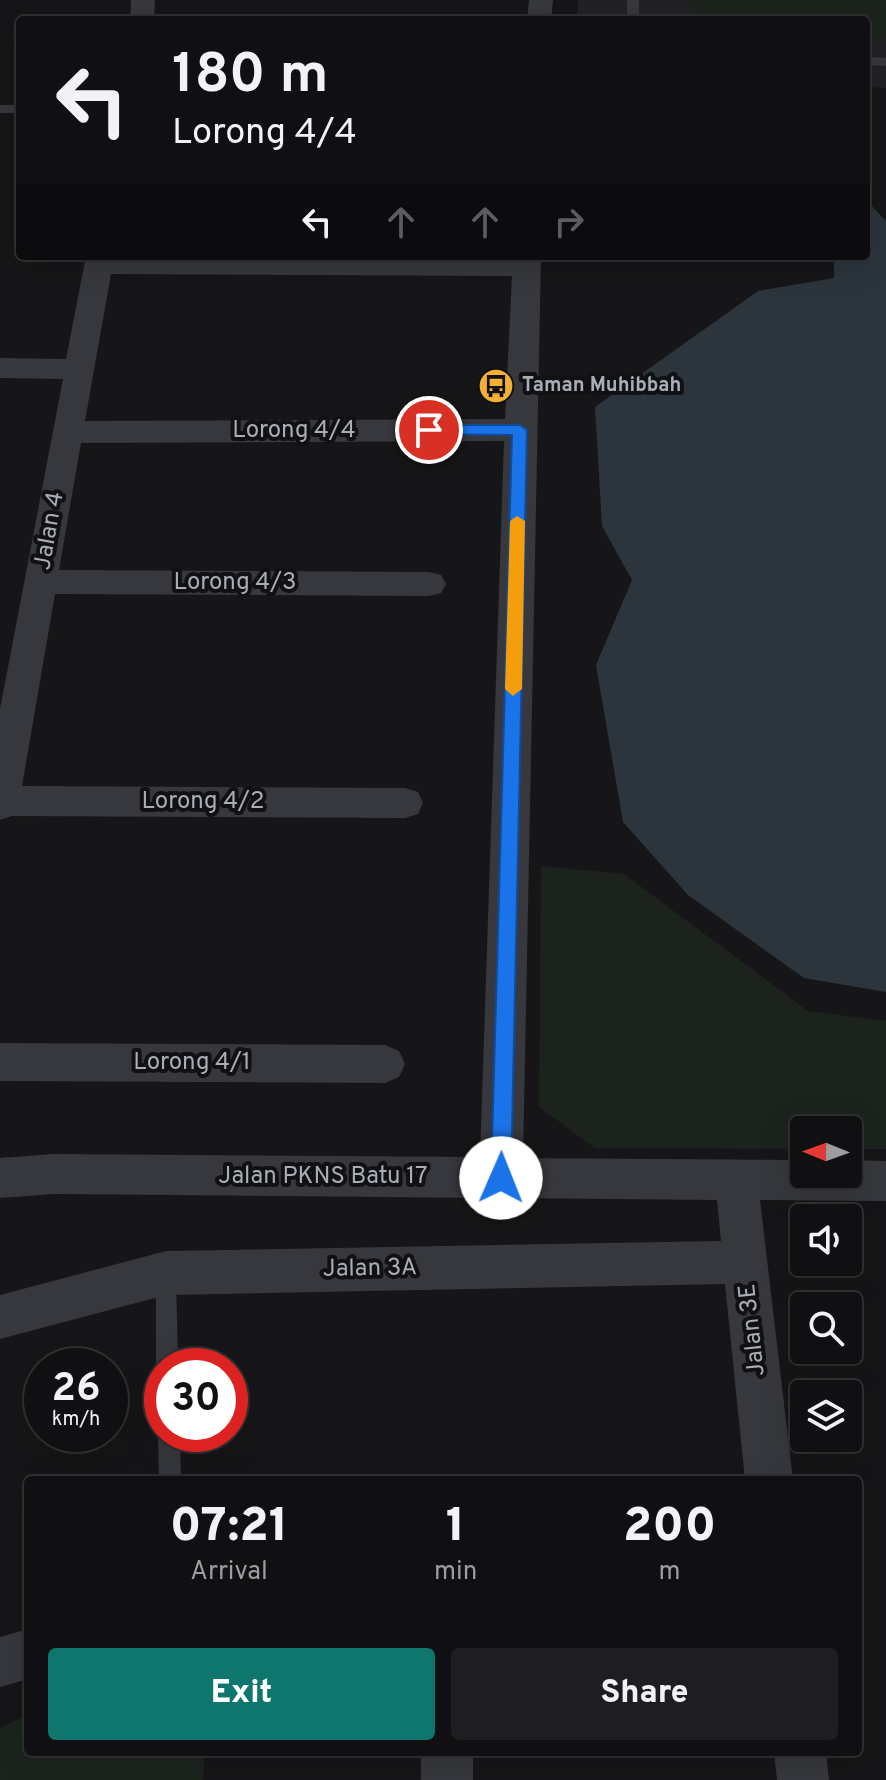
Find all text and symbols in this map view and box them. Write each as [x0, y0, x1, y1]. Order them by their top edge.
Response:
text: 180 m [172, 42, 329, 112]
icon: left [40, 48, 144, 152]
text: Lorong 4/4 [172, 111, 357, 157]
icon: left [295, 200, 339, 244]
icon: ahead [379, 200, 423, 244]
icon: ahead [463, 200, 507, 244]
icon: right [547, 200, 591, 244]
bus stop icon: Taman Muhibbah [477, 367, 515, 405]
place label: Taman Muhibbah [522, 373, 681, 399]
pin [395, 396, 463, 464]
icon: arrive [407, 408, 451, 452]
street label: Lorong 4/4 [232, 416, 356, 446]
street label: Jalan 4 [28, 489, 72, 573]
street label: Lorong 4/3 [174, 568, 296, 598]
street label: Lorong 4/2 [141, 787, 265, 817]
street label: Lorong 4/1 [133, 1048, 251, 1078]
north arrow [790, 1116, 862, 1188]
map controls [790, 1116, 862, 1452]
position arrow [459, 1136, 543, 1220]
street label: Jalan PKNS Batu 17 [218, 1162, 428, 1192]
button: sound [790, 1204, 862, 1276]
street label: Jalan 3A [322, 1253, 418, 1285]
street label: Jalan 3E [733, 1282, 773, 1378]
button: search [790, 1292, 862, 1364]
speed limit sign: 30 [144, 1348, 248, 1452]
text: 26 [51, 1365, 101, 1415]
button: layers [790, 1380, 862, 1452]
text: km/h [52, 1407, 100, 1433]
text: 07:21 [170, 1498, 288, 1558]
text: 1 [446, 1498, 465, 1558]
text: 200 [623, 1498, 716, 1558]
text: Arrival [190, 1556, 268, 1589]
text: min [434, 1556, 477, 1589]
text: m [659, 1556, 681, 1589]
button: Exit [48, 1648, 435, 1740]
button: Share [451, 1648, 838, 1740]

